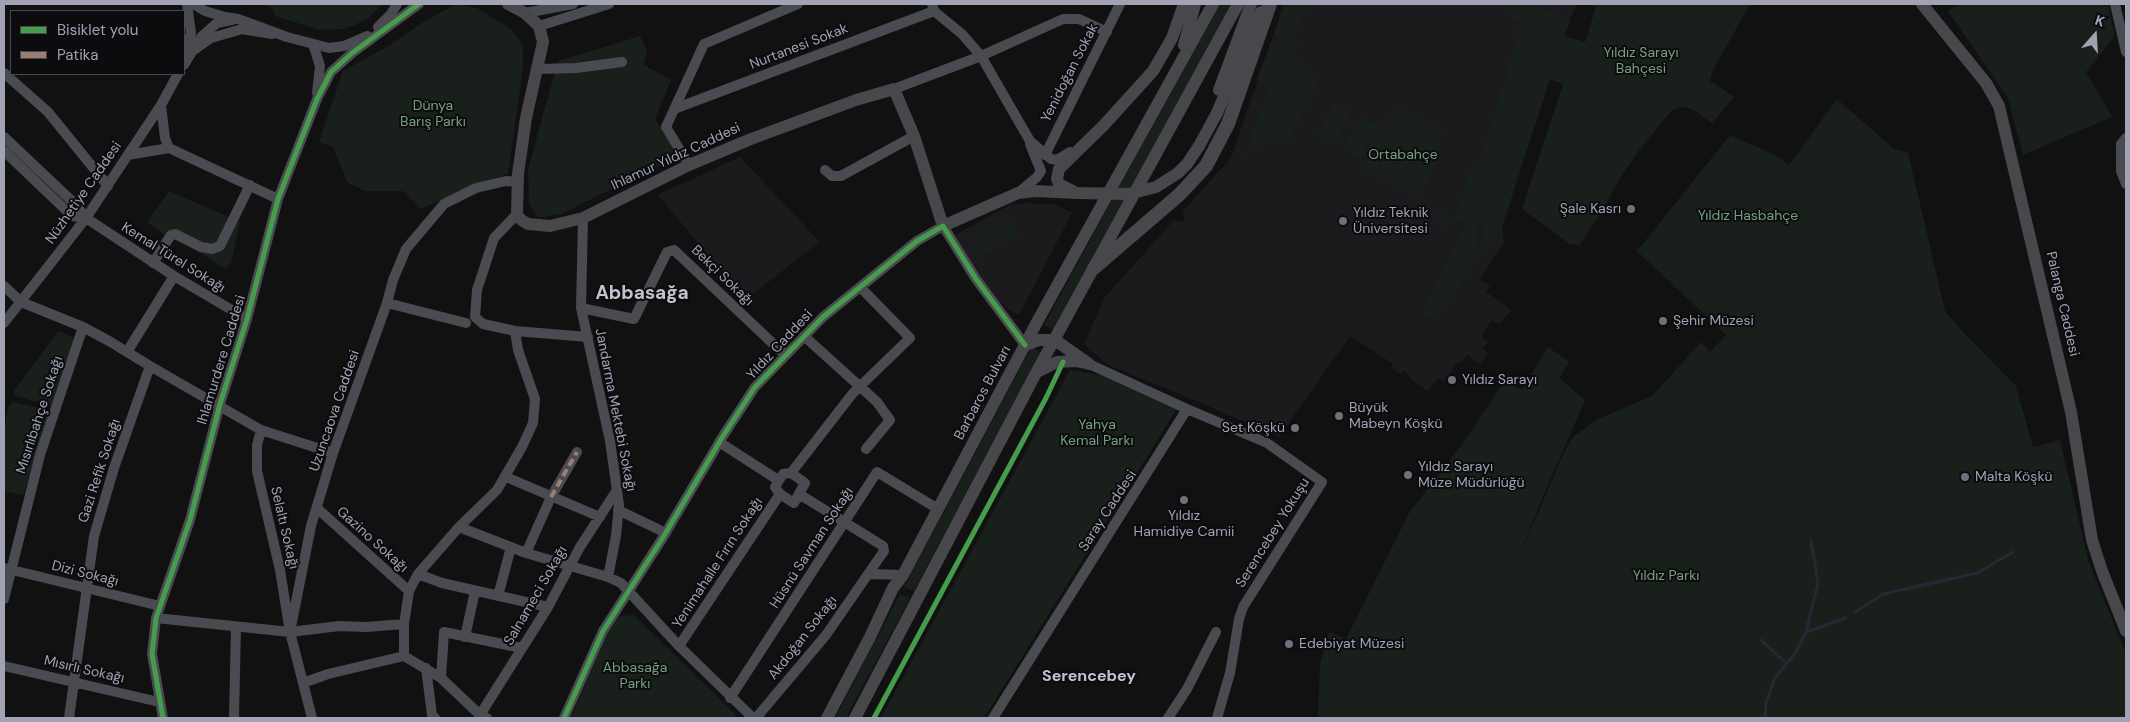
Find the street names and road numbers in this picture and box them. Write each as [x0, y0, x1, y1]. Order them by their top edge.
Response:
street label: Nurtanesi Sokak [747, 20, 851, 74]
street label: Yenidoğan Sokak [1038, 21, 1102, 125]
street label: Ihlamur Yıldız Caddesi [609, 120, 743, 194]
street label: Nüzhetiye Caddesi [42, 139, 126, 247]
street label: Kemal Türel Sokağı [118, 219, 228, 297]
street label: Bekçi Sokağı [687, 242, 757, 310]
street label: Palanga Caddesi [2042, 250, 2082, 358]
street label: Ihlamurdere Caddesi [194, 293, 250, 427]
street label: Yıldız Caddesi [743, 307, 817, 383]
street label: Jandarma Mektebi Sokağı [591, 327, 639, 493]
street label: Barbaros Bulvarı [951, 343, 1015, 443]
street label: Uzuncaova Caddesi [306, 348, 364, 474]
street label: Mısırlıbahçe Sokağı [13, 354, 67, 476]
street label: Gazi Refik Sokağı [75, 417, 125, 525]
street label: Saray Caddesi [1076, 467, 1140, 555]
street label: Serencebey Yokuşu [1232, 475, 1314, 591]
street label: Hüsnü Savman Sokağı [767, 484, 857, 612]
street label: Selaltı Sokağı [266, 485, 302, 571]
street label: Yenimahalle Fırın Sokağı [669, 494, 767, 632]
street label: Gazino Sokağı [333, 504, 411, 576]
street label: Salnameci Sokağı [501, 543, 571, 649]
street label: Dizi Sokağı [50, 558, 120, 590]
street label: Akdoğan Sokağı [765, 593, 841, 683]
street label: Mısırlı Sokağı [42, 653, 126, 687]

